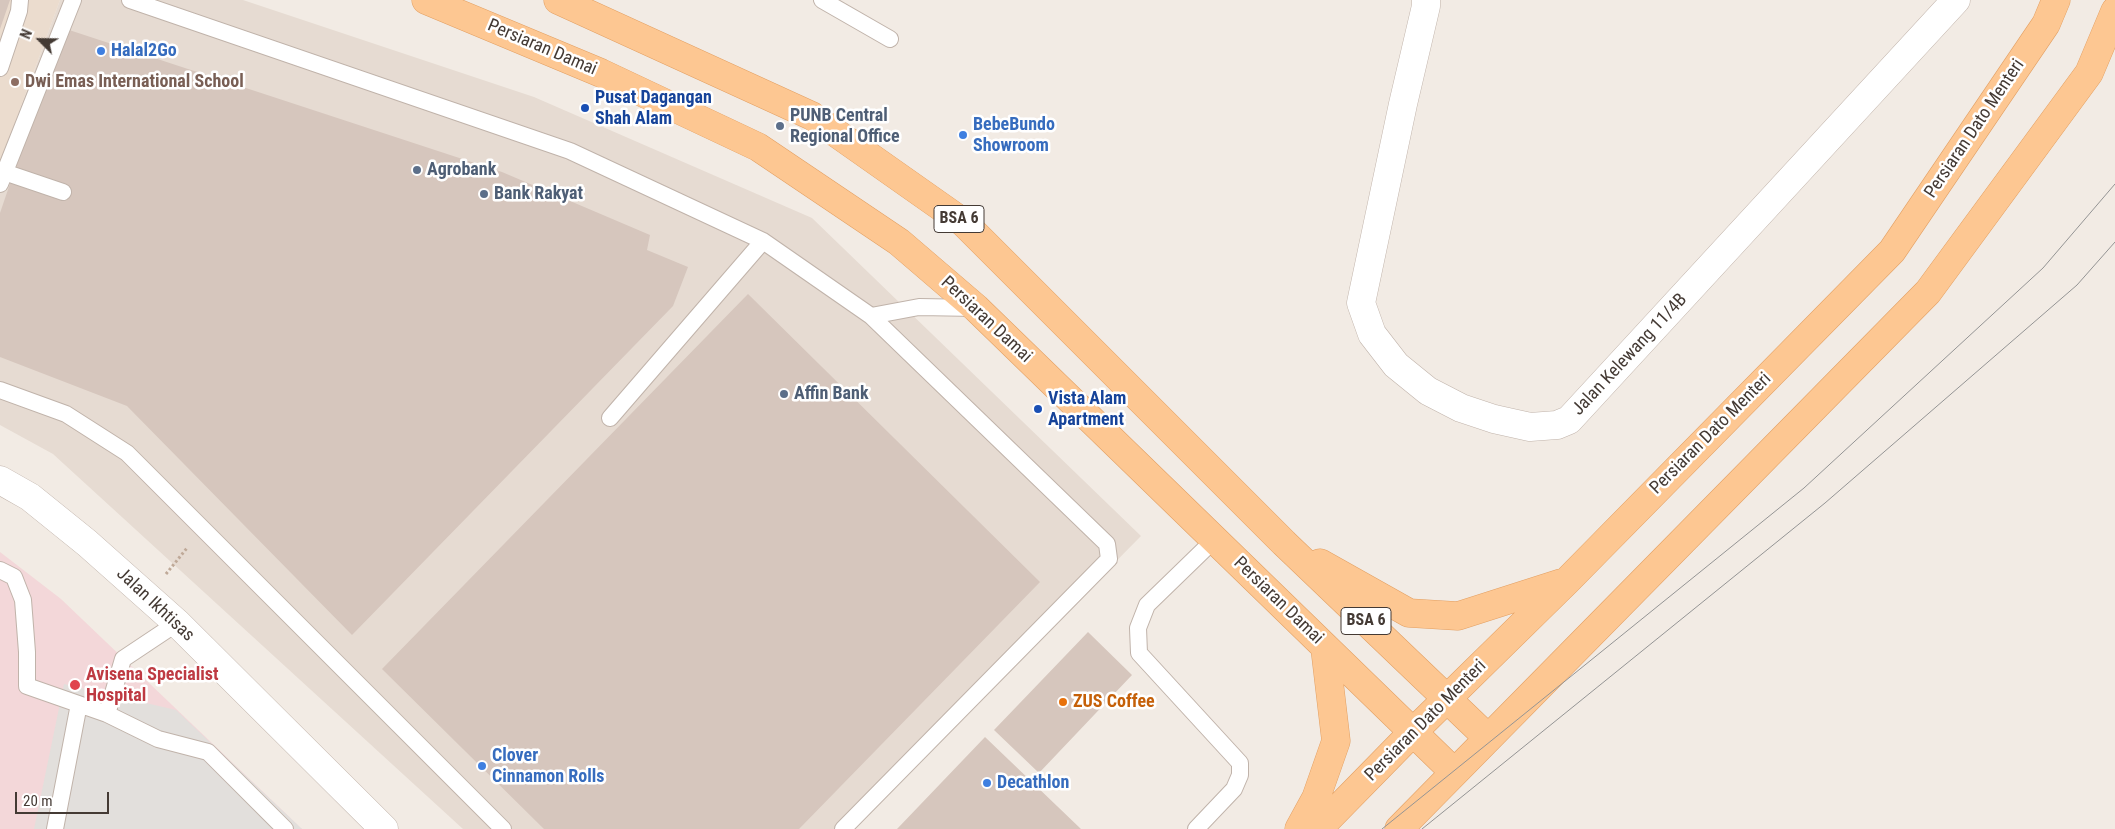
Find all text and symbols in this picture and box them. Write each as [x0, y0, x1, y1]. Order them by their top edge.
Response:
north arrow [15, 15, 65, 65]
street label: Persiaran Damai [484, 15, 600, 81]
text: N [17, 27, 35, 41]
place label: Halal2Go [111, 40, 177, 62]
marker: Halal2Go [95, 45, 107, 57]
street label: Persiaran Dato Menteri [1921, 56, 2029, 202]
place label: Dwi Emas International School [25, 71, 244, 93]
marker: Dwi Emas International School [9, 76, 21, 88]
place label: Pusat Dagangan Shah Alam [595, 87, 712, 130]
marker: Pusat Dagangan Shah Alam [579, 102, 591, 114]
place label: PUNB Central Regional Office [790, 105, 900, 148]
place label: BebeBundo Showroom [973, 114, 1055, 156]
marker: PUNB Central Regional Office [774, 120, 786, 132]
marker: BebeBundo Showroom [957, 129, 969, 141]
place label: Agrobank [427, 159, 496, 181]
marker: Agrobank [411, 164, 423, 176]
place label: Bank Rakyat [494, 183, 583, 205]
marker: Bank Rakyat [478, 188, 490, 200]
road number: BSA 6 [934, 205, 984, 232]
street label: Persiaran Damai [936, 272, 1036, 368]
street label: Jalan Kelewang 11/4B [1568, 290, 1692, 420]
street label: Persiaran Dato Menteri [1646, 369, 1776, 499]
place label: Affin Bank [794, 383, 869, 405]
marker: Affin Bank [778, 388, 790, 400]
place label: Vista Alam Apartment [1048, 388, 1126, 430]
marker: Vista Alam Apartment [1032, 403, 1044, 415]
street label: Persiaran Damai [1229, 553, 1327, 649]
street label: Jalan Ikhtisas [112, 563, 198, 647]
road number: BSA 6 [1341, 608, 1391, 634]
street label: Persiaran Dato Menteri [1361, 656, 1491, 786]
place label: Avisena Specialist Hospital [86, 664, 218, 706]
marker: Avisena Specialist Hospital [68, 678, 82, 692]
place label: ZUS Coffee [1073, 691, 1155, 713]
marker: ZUS Coffee [1057, 696, 1069, 708]
place label: Clover Cinnamon Rolls [492, 745, 604, 788]
marker: Clover Cinnamon Rolls [476, 760, 488, 772]
place label: Decathlon [997, 772, 1069, 794]
marker: Decathlon [981, 777, 993, 789]
scale bar [18, 782, 111, 814]
text: 20 m [23, 792, 53, 810]

